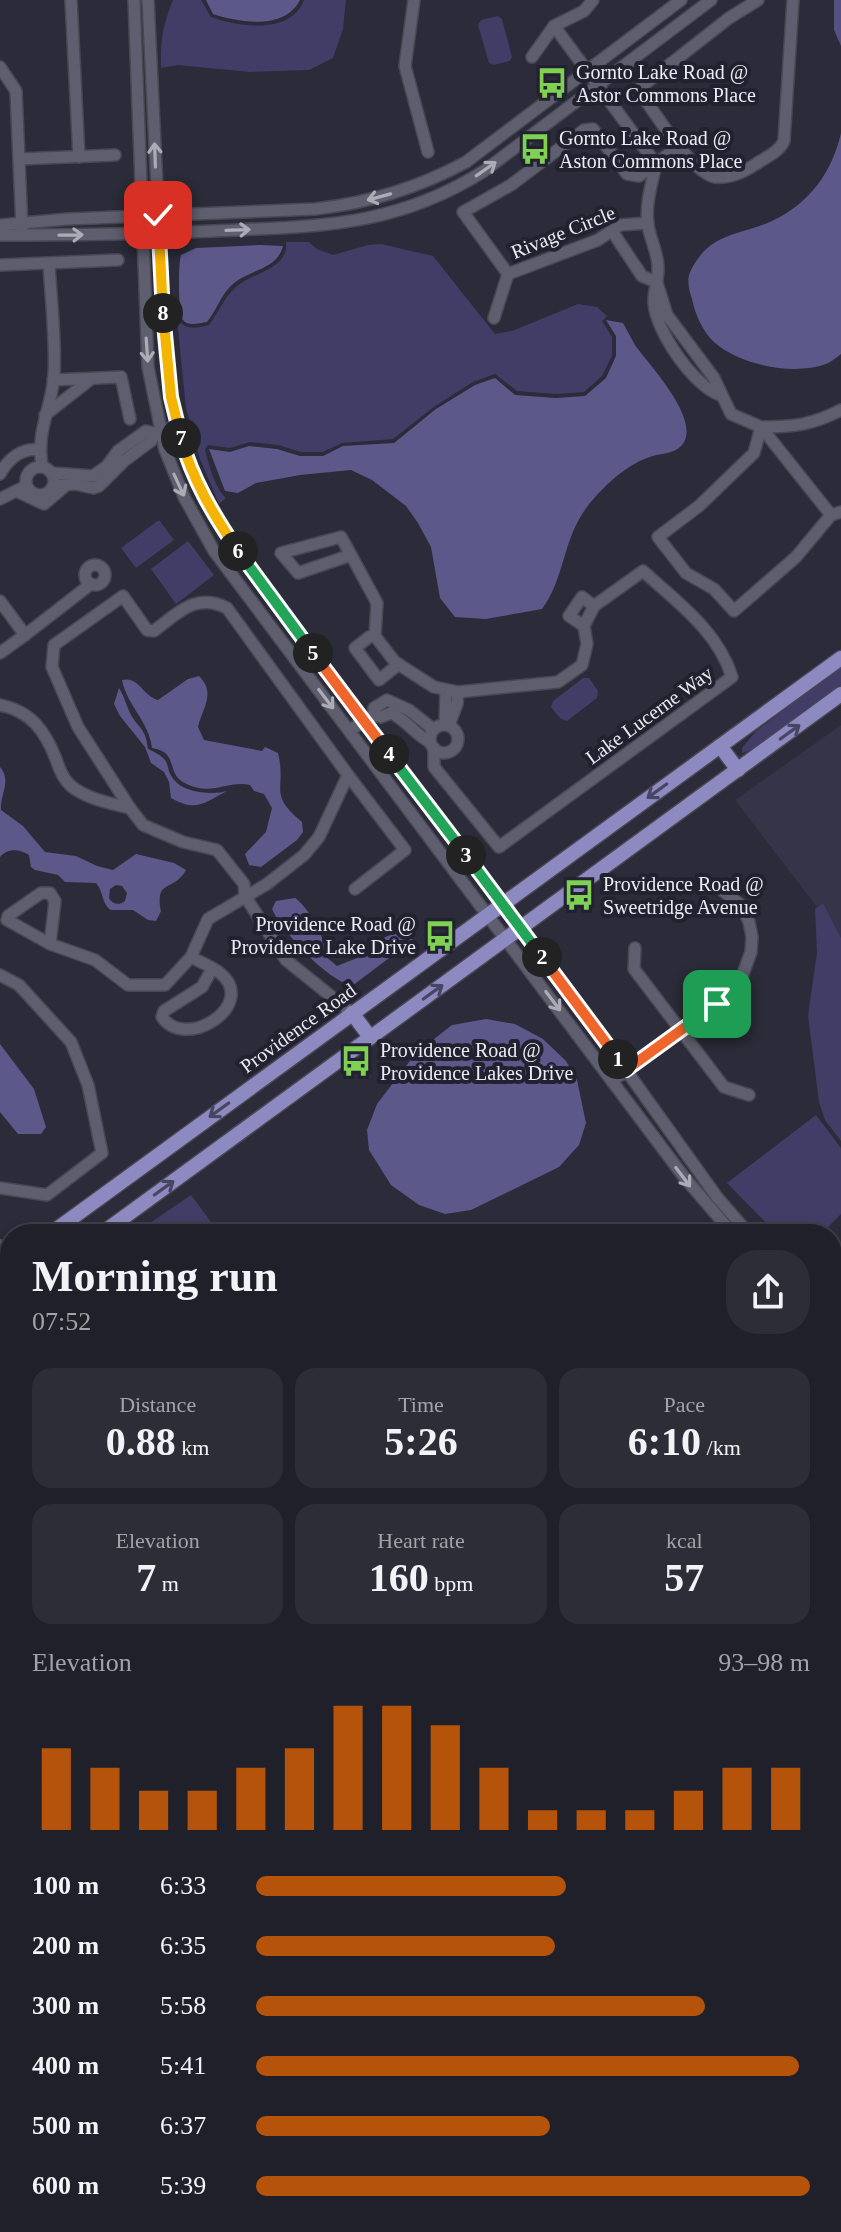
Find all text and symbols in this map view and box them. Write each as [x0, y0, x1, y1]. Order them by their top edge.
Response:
place label: Gornto Lake Road @ Astor Commons Place [576, 61, 756, 106]
bus stop icon: Gornto Lake Road @ Astor Commons Place [535, 66, 569, 100]
place label: Gornto Lake Road @ Aston Commons Place [559, 127, 742, 172]
bus stop icon: Gornto Lake Road @ Aston Commons Place [518, 132, 552, 166]
one-way arrow [148, 142, 163, 169]
one-way arrow [474, 161, 496, 177]
pin [124, 181, 192, 249]
one-way arrow [366, 191, 392, 206]
icon: check [136, 193, 180, 237]
street label: Rivage Circle [508, 201, 619, 264]
one-way arrow [224, 222, 251, 237]
one-way arrow [57, 227, 84, 243]
pin: 8 [143, 293, 183, 333]
text: 8 [158, 300, 169, 325]
one-way arrow [140, 336, 155, 363]
pin: 7 [161, 418, 201, 458]
text: 7 [176, 425, 187, 450]
one-way arrow [172, 473, 187, 497]
pin: 6 [218, 531, 258, 571]
text: 6 [233, 538, 244, 563]
pin: 5 [293, 633, 333, 673]
text: 5 [308, 640, 319, 665]
street label: Lake Lucerne Way [581, 662, 717, 769]
one-way arrow [318, 687, 334, 709]
one-way arrow [778, 724, 800, 741]
pin: 4 [369, 734, 409, 774]
text: 4 [384, 741, 395, 766]
one-way arrow [647, 783, 668, 800]
pin: 3 [446, 835, 486, 875]
text: 3 [461, 842, 472, 867]
place label: Providence Road @ Sweetridge Avenue [603, 873, 764, 919]
bus stop icon: Providence Road @ Sweetridge Avenue [562, 878, 596, 912]
place label: Providence Road @ Providence Lake Drive [231, 913, 416, 958]
bus stop icon: Providence Road @ Providence Lake Drive [423, 919, 457, 953]
pin: 2 [522, 937, 562, 977]
text: 2 [537, 944, 548, 969]
pin [683, 970, 751, 1038]
street label: Providence Road [236, 979, 360, 1077]
icon: arrive [695, 982, 739, 1026]
one-way arrow [422, 983, 444, 1000]
one-way arrow [544, 990, 561, 1012]
place label: Providence Road @ Providence Lakes Drive [380, 1039, 573, 1084]
pin: 1 [598, 1039, 638, 1079]
bus stop icon: Providence Road @ Providence Lakes Drive [339, 1044, 373, 1078]
text: 1 [613, 1046, 624, 1071]
one-way arrow [209, 1102, 230, 1119]
one-way arrow [675, 1166, 692, 1187]
one-way arrow [152, 1180, 174, 1196]
button: share [726, 1250, 810, 1334]
text: Morning run [32, 1252, 278, 1301]
text: 07:52 [32, 1307, 91, 1336]
text: Distance [119, 1392, 196, 1417]
text: Time [398, 1392, 444, 1417]
text: Pace [664, 1392, 705, 1417]
text: 0.88 [106, 1419, 176, 1464]
text: 5:26 [384, 1419, 458, 1464]
text: 6:10 [628, 1419, 701, 1464]
text: km [176, 1435, 209, 1460]
text: /km [701, 1435, 741, 1460]
text: Elevation [116, 1528, 200, 1553]
text: Heart rate [377, 1528, 465, 1553]
text: kcal [666, 1528, 703, 1553]
text: 7 [136, 1555, 156, 1600]
text: 160 [369, 1555, 429, 1600]
text: 57 [664, 1555, 704, 1600]
text: m [156, 1571, 179, 1596]
text: bpm [429, 1571, 473, 1596]
text: Elevation [32, 1648, 132, 1677]
text: 93–98 m [718, 1648, 810, 1677]
text: 100 m [32, 1871, 99, 1900]
text: 6:33 [160, 1871, 206, 1900]
text: 200 m [32, 1931, 99, 1960]
text: 6:35 [160, 1931, 206, 1960]
text: 300 m [32, 1991, 99, 2020]
text: 5:58 [160, 1991, 206, 2020]
text: 400 m [32, 2051, 99, 2080]
text: 5:41 [160, 2051, 206, 2080]
text: 500 m [32, 2111, 99, 2140]
text: 6:37 [160, 2111, 206, 2140]
text: 600 m [32, 2171, 99, 2200]
text: 5:39 [160, 2171, 206, 2200]

